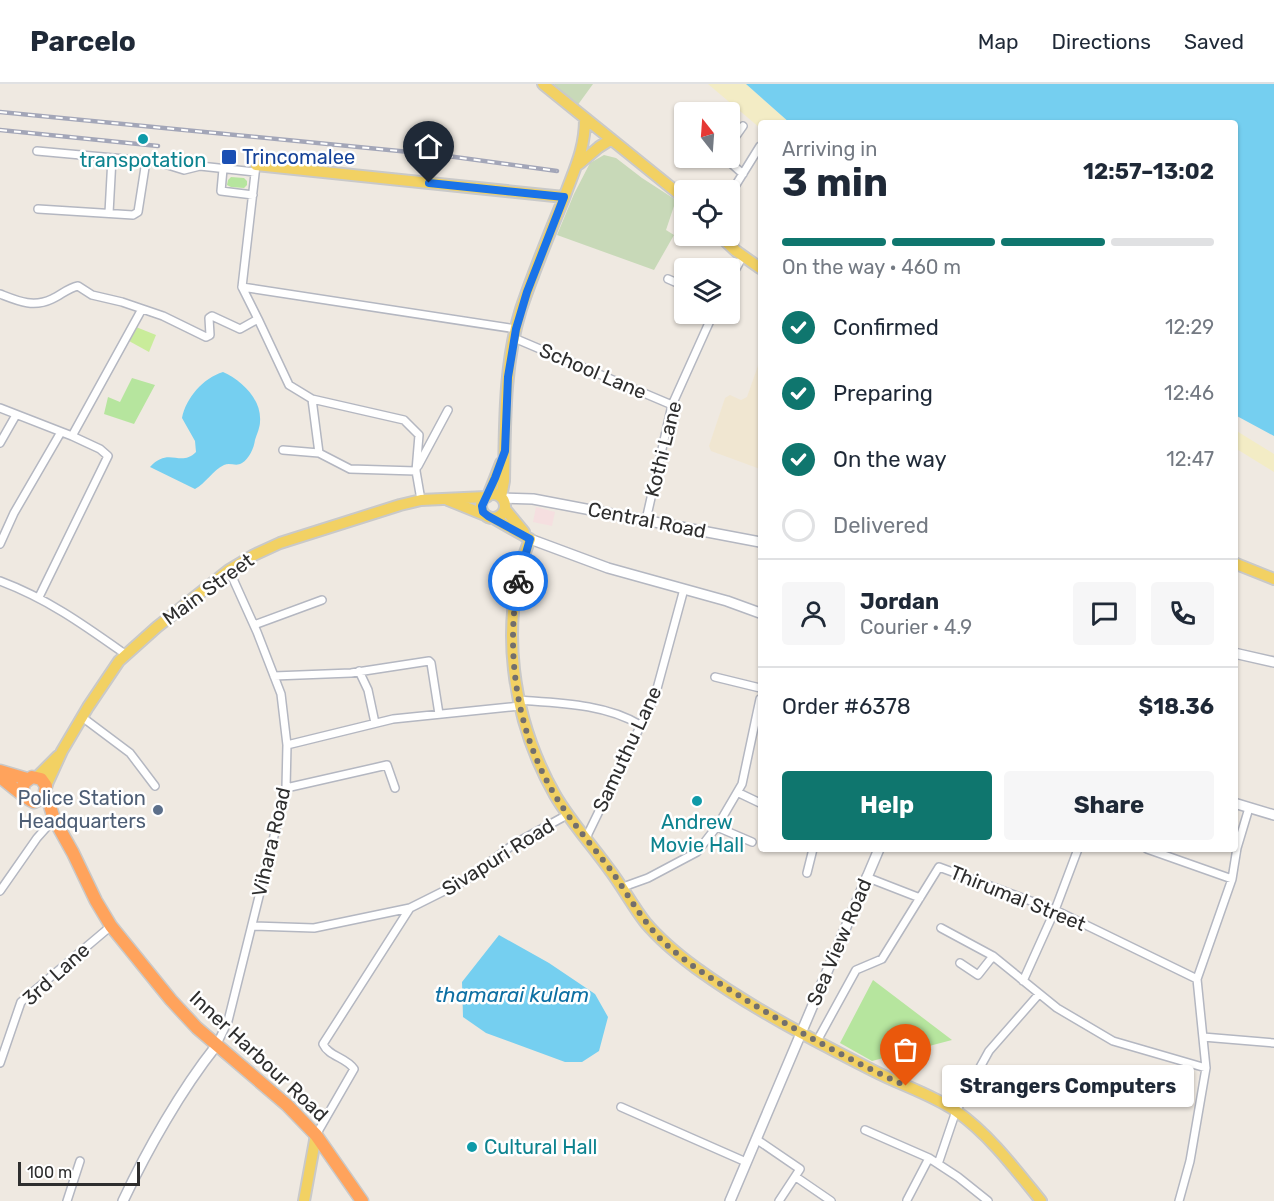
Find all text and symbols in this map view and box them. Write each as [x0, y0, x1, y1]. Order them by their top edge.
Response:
text: Parcelo [30, 25, 136, 58]
text: Map [978, 29, 1019, 54]
text: Directions [1052, 29, 1151, 54]
text: Saved [1184, 29, 1244, 54]
north arrow [674, 102, 740, 168]
map controls [674, 102, 740, 324]
pin [403, 121, 454, 183]
icon: home [412, 130, 445, 163]
marker: transpotation [136, 132, 150, 146]
text: Arriving in [782, 137, 877, 161]
place label: Trincomalee [242, 145, 355, 169]
place label: transpotation [80, 148, 206, 172]
marker: Trincomalee [220, 148, 238, 166]
text: 12:57–13:02 [1083, 158, 1214, 185]
text: 3 min [782, 160, 888, 206]
button: locate [674, 180, 740, 246]
text: On the way · 460 m [782, 255, 961, 279]
button: layers [674, 258, 740, 324]
icon: check [782, 311, 815, 344]
text: Confirmed [833, 314, 939, 341]
text: 12:29 [1165, 315, 1214, 339]
street label: School Lane [536, 338, 650, 404]
icon: check [782, 377, 815, 410]
text: Preparing [833, 380, 933, 407]
text: 12:46 [1164, 381, 1214, 405]
street label: Kothi Lane [639, 398, 687, 500]
icon: check [782, 443, 815, 476]
text: On the way [833, 446, 947, 473]
text: 12:47 [1166, 447, 1214, 471]
street label: Central Road [586, 497, 708, 543]
text: Delivered [833, 512, 929, 539]
street label: Main Street [158, 548, 258, 630]
courier [488, 551, 548, 611]
icon: bike [502, 565, 535, 598]
button: person [782, 582, 845, 645]
button: chat [1073, 582, 1136, 645]
button: phone [1151, 582, 1214, 645]
text: Jordan [860, 588, 939, 615]
text: Courier · 4.9 [860, 615, 972, 639]
street label: Samuthu Lane [587, 682, 667, 816]
text: Order #6378 [782, 693, 911, 720]
text: $18.36 [1139, 693, 1214, 720]
button: Help [782, 771, 992, 840]
button: Share [1004, 771, 1214, 840]
street label: Vihara Road [247, 785, 295, 899]
place label: Police Station Headquarters [18, 786, 146, 833]
marker: Andrew Movie Hall [690, 794, 704, 808]
marker: Police Station Headquarters [151, 803, 165, 817]
place label: Andrew Movie Hall [650, 810, 744, 857]
street label: Sivapuri Road [437, 813, 559, 901]
street label: Thirumal Street [947, 860, 1090, 936]
street label: Sea View Road [801, 875, 877, 1009]
street label: 3rd Lane [18, 938, 94, 1010]
water label: thamarai kulam [435, 982, 589, 1007]
street label: Inner Harbour Road [185, 986, 333, 1126]
pin [880, 1024, 931, 1086]
icon: bag [889, 1033, 922, 1066]
callout: Strangers Computers [942, 1065, 1194, 1107]
text: Strangers Computers [960, 1074, 1176, 1098]
place label: Cultural Hall [484, 1135, 597, 1159]
marker: Cultural Hall [465, 1140, 479, 1154]
scale bar [18, 1159, 140, 1186]
text: 100 m [27, 1163, 72, 1182]

